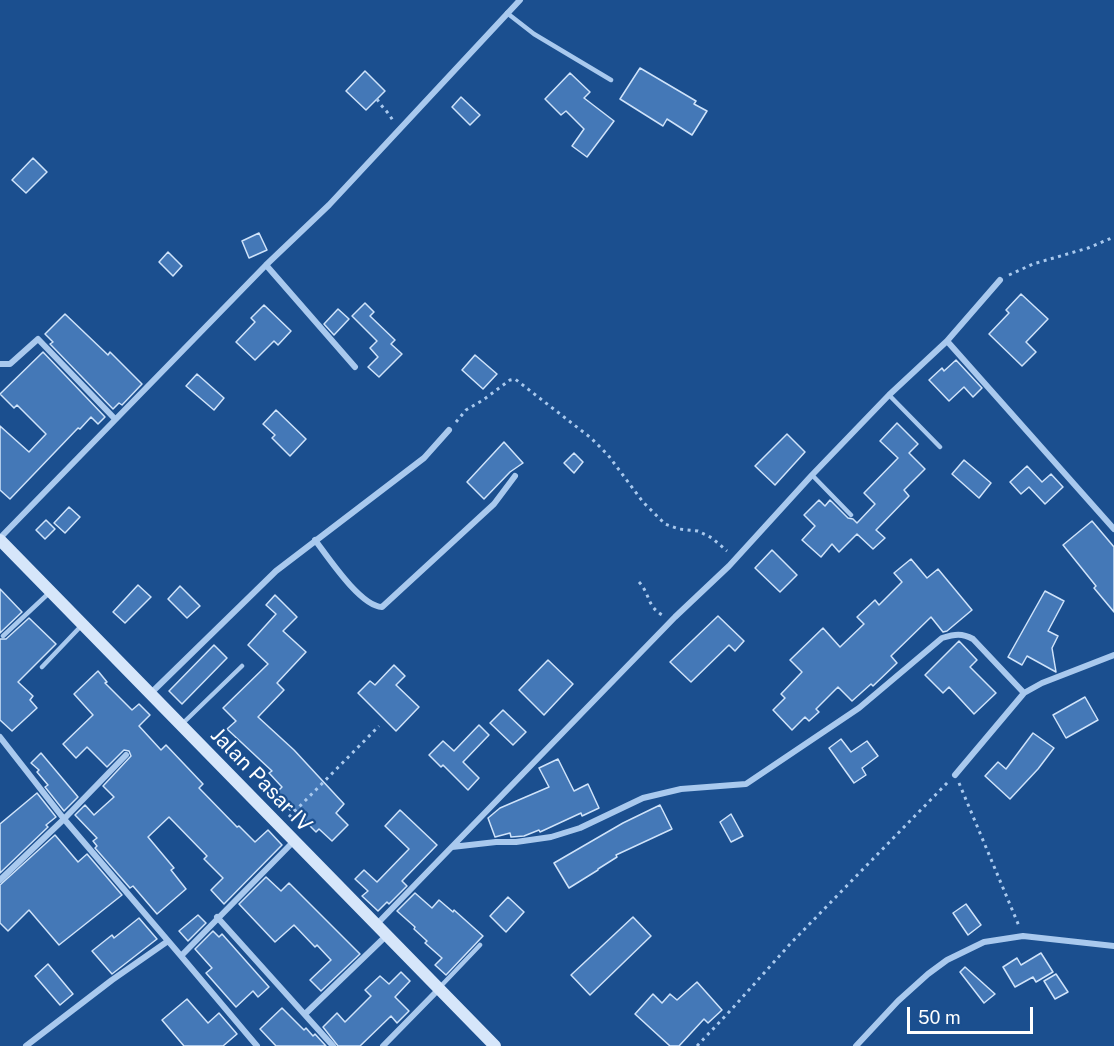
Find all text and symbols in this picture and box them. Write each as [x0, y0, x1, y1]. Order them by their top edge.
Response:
street label: Jalan Pasar IV [205, 723, 317, 837]
scale bar [910, 995, 1036, 1033]
text: 50 m [918, 1007, 961, 1028]

